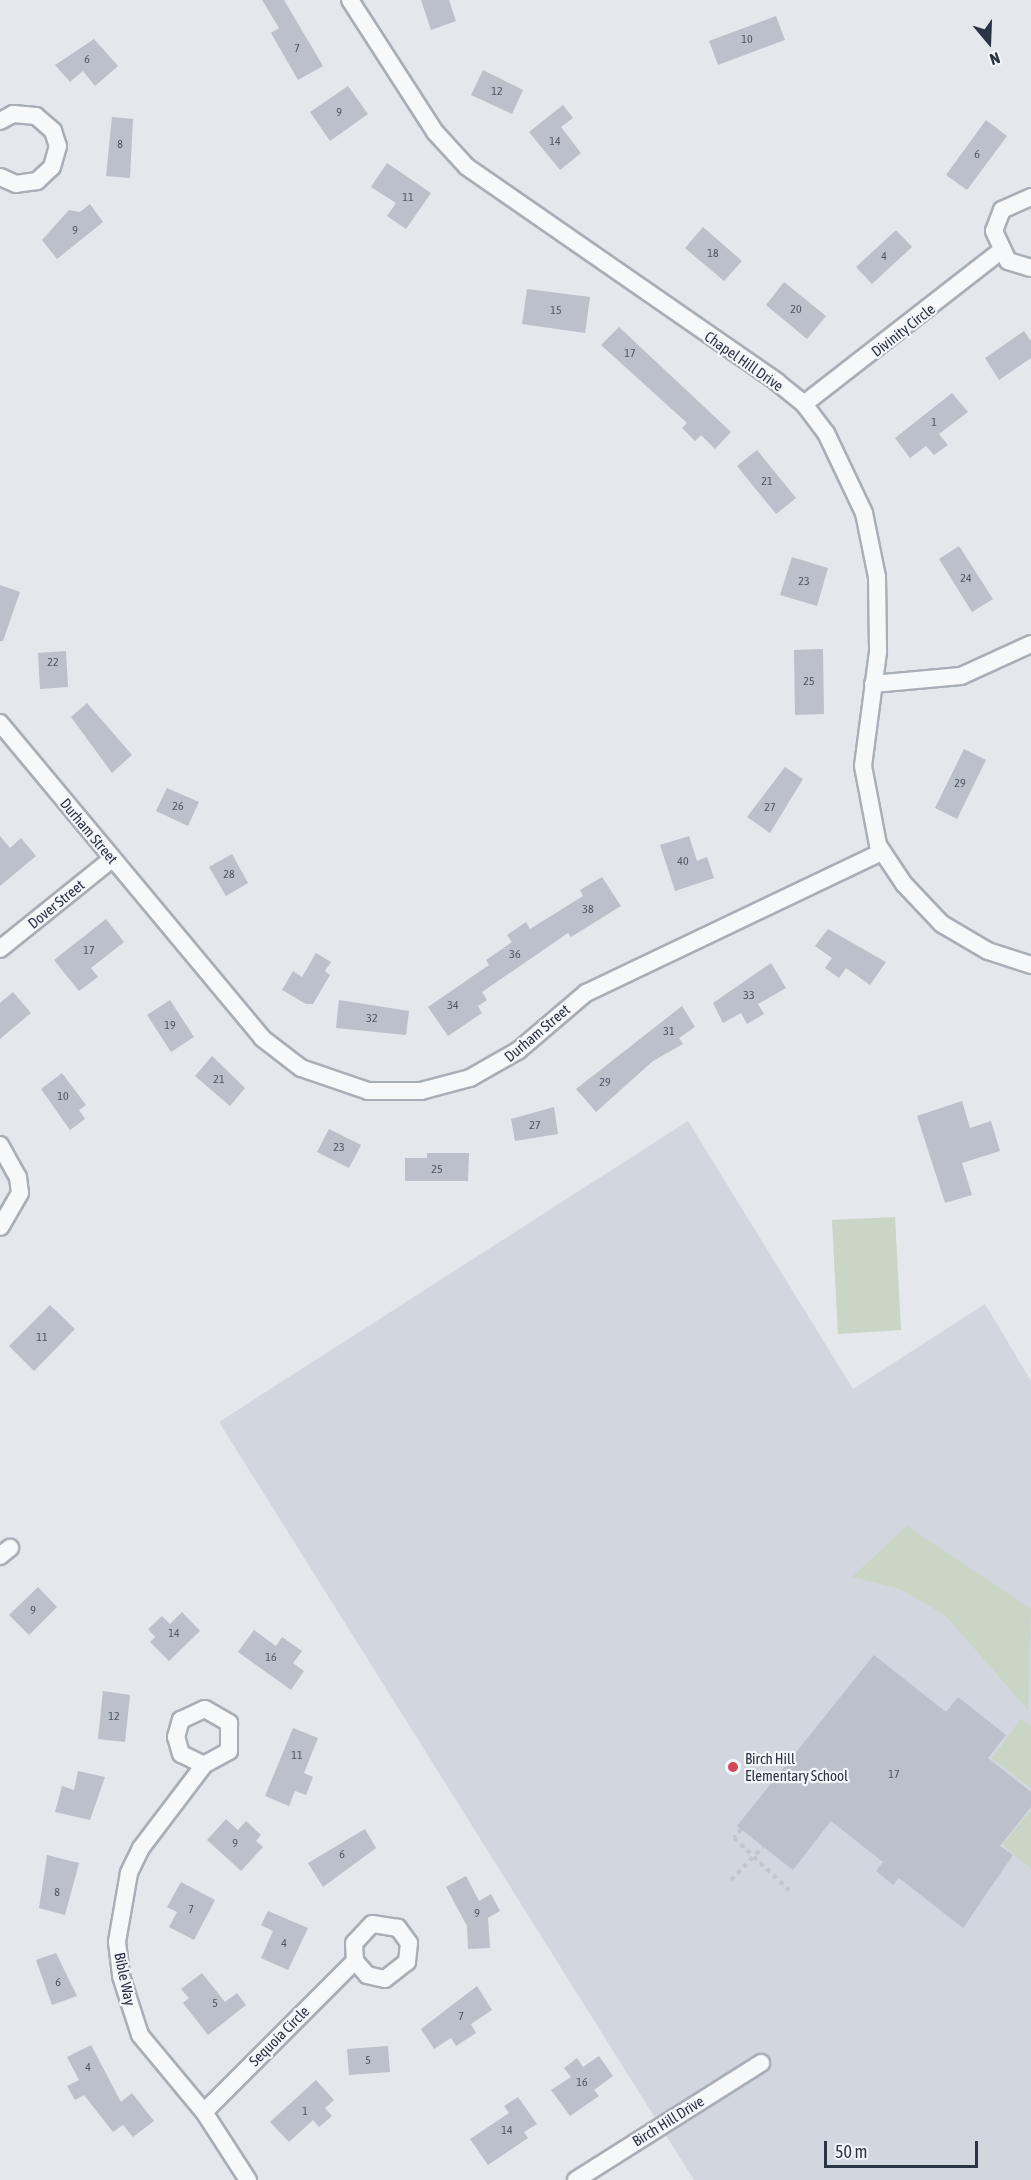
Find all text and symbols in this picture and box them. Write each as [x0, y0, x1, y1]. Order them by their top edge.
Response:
north arrow [959, 12, 1019, 72]
house number: 10 [741, 33, 753, 47]
house number: 7 [294, 42, 300, 56]
text: N [987, 49, 1002, 69]
house number: 6 [84, 53, 90, 67]
house number: 12 [491, 85, 503, 99]
house number: 9 [336, 106, 342, 120]
house number: 14 [549, 135, 561, 149]
house number: 8 [117, 138, 123, 152]
house number: 6 [974, 148, 980, 162]
house number: 11 [402, 191, 414, 205]
house number: 9 [72, 224, 78, 238]
house number: 18 [707, 247, 719, 261]
house number: 4 [881, 250, 887, 264]
street label: Divinity Circle [868, 300, 938, 360]
house number: 20 [790, 303, 802, 317]
house number: 15 [550, 304, 562, 318]
street label: Chapel Hill Drive [701, 327, 787, 395]
house number: 17 [624, 347, 636, 361]
house number: 1 [931, 416, 937, 430]
house number: 21 [761, 475, 773, 489]
house number: 24 [960, 572, 972, 586]
house number: 23 [798, 575, 810, 589]
house number: 22 [47, 656, 59, 670]
house number: 25 [803, 675, 815, 689]
house number: 29 [954, 777, 966, 791]
street label: Durham Street [56, 795, 122, 867]
house number: 26 [172, 800, 184, 814]
house number: 27 [764, 801, 776, 815]
house number: 40 [677, 855, 689, 869]
house number: 28 [223, 868, 235, 882]
street label: Dover Street [24, 876, 88, 932]
house number: 38 [582, 903, 594, 917]
house number: 17 [83, 944, 95, 958]
house number: 36 [509, 948, 521, 962]
house number: 33 [743, 989, 755, 1003]
house number: 34 [447, 999, 459, 1013]
street label: Durham Street [501, 1000, 573, 1066]
house number: 32 [366, 1012, 378, 1026]
house number: 19 [164, 1019, 176, 1033]
house number: 31 [663, 1025, 675, 1039]
house number: 21 [213, 1073, 225, 1087]
house number: 29 [599, 1076, 611, 1090]
house number: 10 [57, 1090, 69, 1104]
house number: 27 [529, 1119, 541, 1133]
house number: 23 [333, 1141, 345, 1155]
house number: 25 [431, 1163, 443, 1177]
house number: 11 [36, 1331, 48, 1345]
house number: 9 [30, 1604, 36, 1618]
house number: 14 [168, 1627, 180, 1641]
house number: 16 [265, 1651, 277, 1665]
house number: 12 [108, 1710, 120, 1724]
house number: 11 [291, 1749, 303, 1763]
place label: Birch Hill Elementary School [745, 1749, 848, 1784]
marker: Birch Hill Elementary School [726, 1760, 740, 1774]
house number: 17 [888, 1768, 900, 1782]
house number: 9 [232, 1837, 238, 1851]
house number: 6 [339, 1848, 345, 1862]
house number: 8 [54, 1886, 60, 1900]
house number: 7 [188, 1903, 194, 1917]
house number: 9 [474, 1907, 480, 1921]
house number: 4 [281, 1937, 287, 1951]
street label: Bible Way [111, 1951, 139, 2007]
house number: 6 [55, 1976, 61, 1990]
house number: 5 [212, 1997, 218, 2011]
street label: Sequoia Circle [245, 2002, 313, 2070]
house number: 7 [458, 2010, 464, 2024]
house number: 5 [365, 2054, 371, 2068]
house number: 4 [85, 2061, 91, 2075]
house number: 16 [576, 2076, 588, 2090]
street label: Birch Hill Drive [629, 2092, 707, 2150]
house number: 1 [302, 2105, 308, 2119]
house number: 14 [501, 2124, 513, 2138]
scale bar [827, 2129, 982, 2167]
text: 50 m [835, 2141, 867, 2162]

